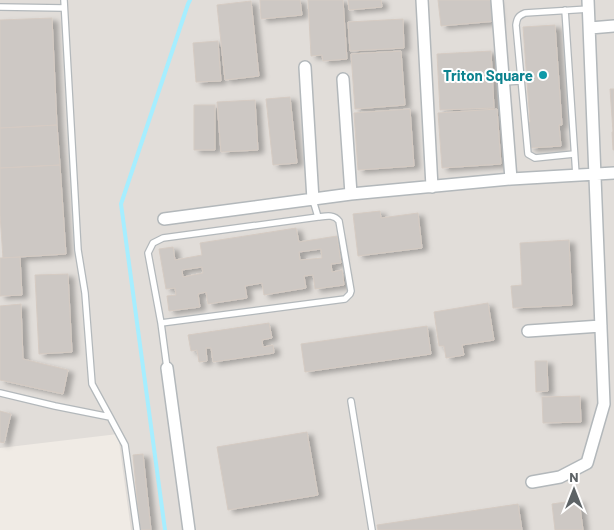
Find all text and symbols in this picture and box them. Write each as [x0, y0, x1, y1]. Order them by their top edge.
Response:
place label: Triton Square [443, 66, 533, 84]
marker: Triton Square [537, 69, 549, 81]
north arrow [549, 465, 599, 515]
text: N [569, 468, 579, 485]

